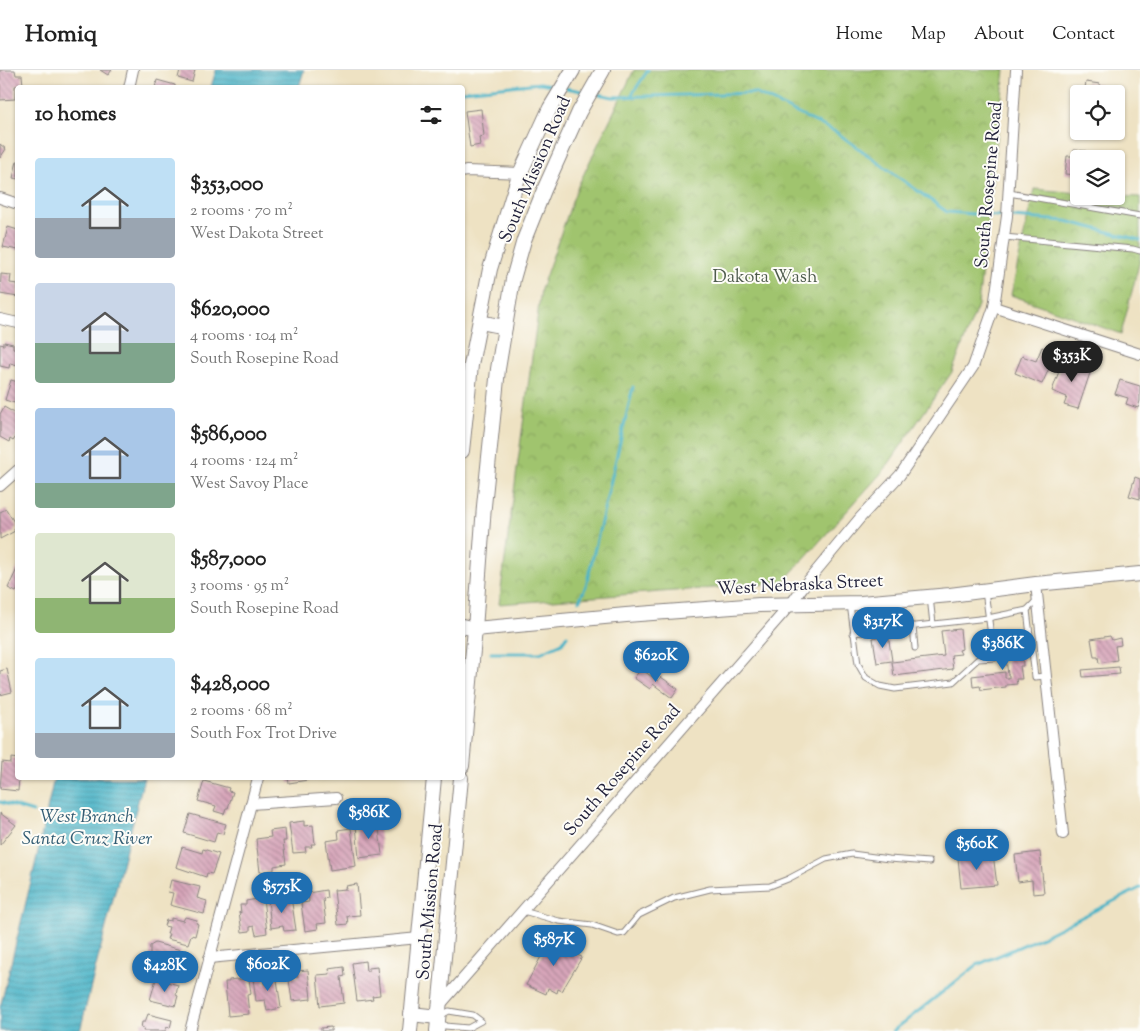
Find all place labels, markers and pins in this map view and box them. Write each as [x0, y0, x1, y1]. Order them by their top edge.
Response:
pin: $353K [1037, 340, 1107, 383]
pin: $317K [848, 606, 918, 649]
pin: $386K [968, 628, 1038, 671]
pin: $620K [621, 640, 691, 683]
pin: $586K [334, 798, 404, 840]
pin: $560K [942, 828, 1012, 871]
pin: $575K [247, 872, 317, 914]
pin: $587K [519, 924, 589, 967]
pin: $428K [130, 950, 200, 993]
pin: $602K [233, 950, 303, 992]

